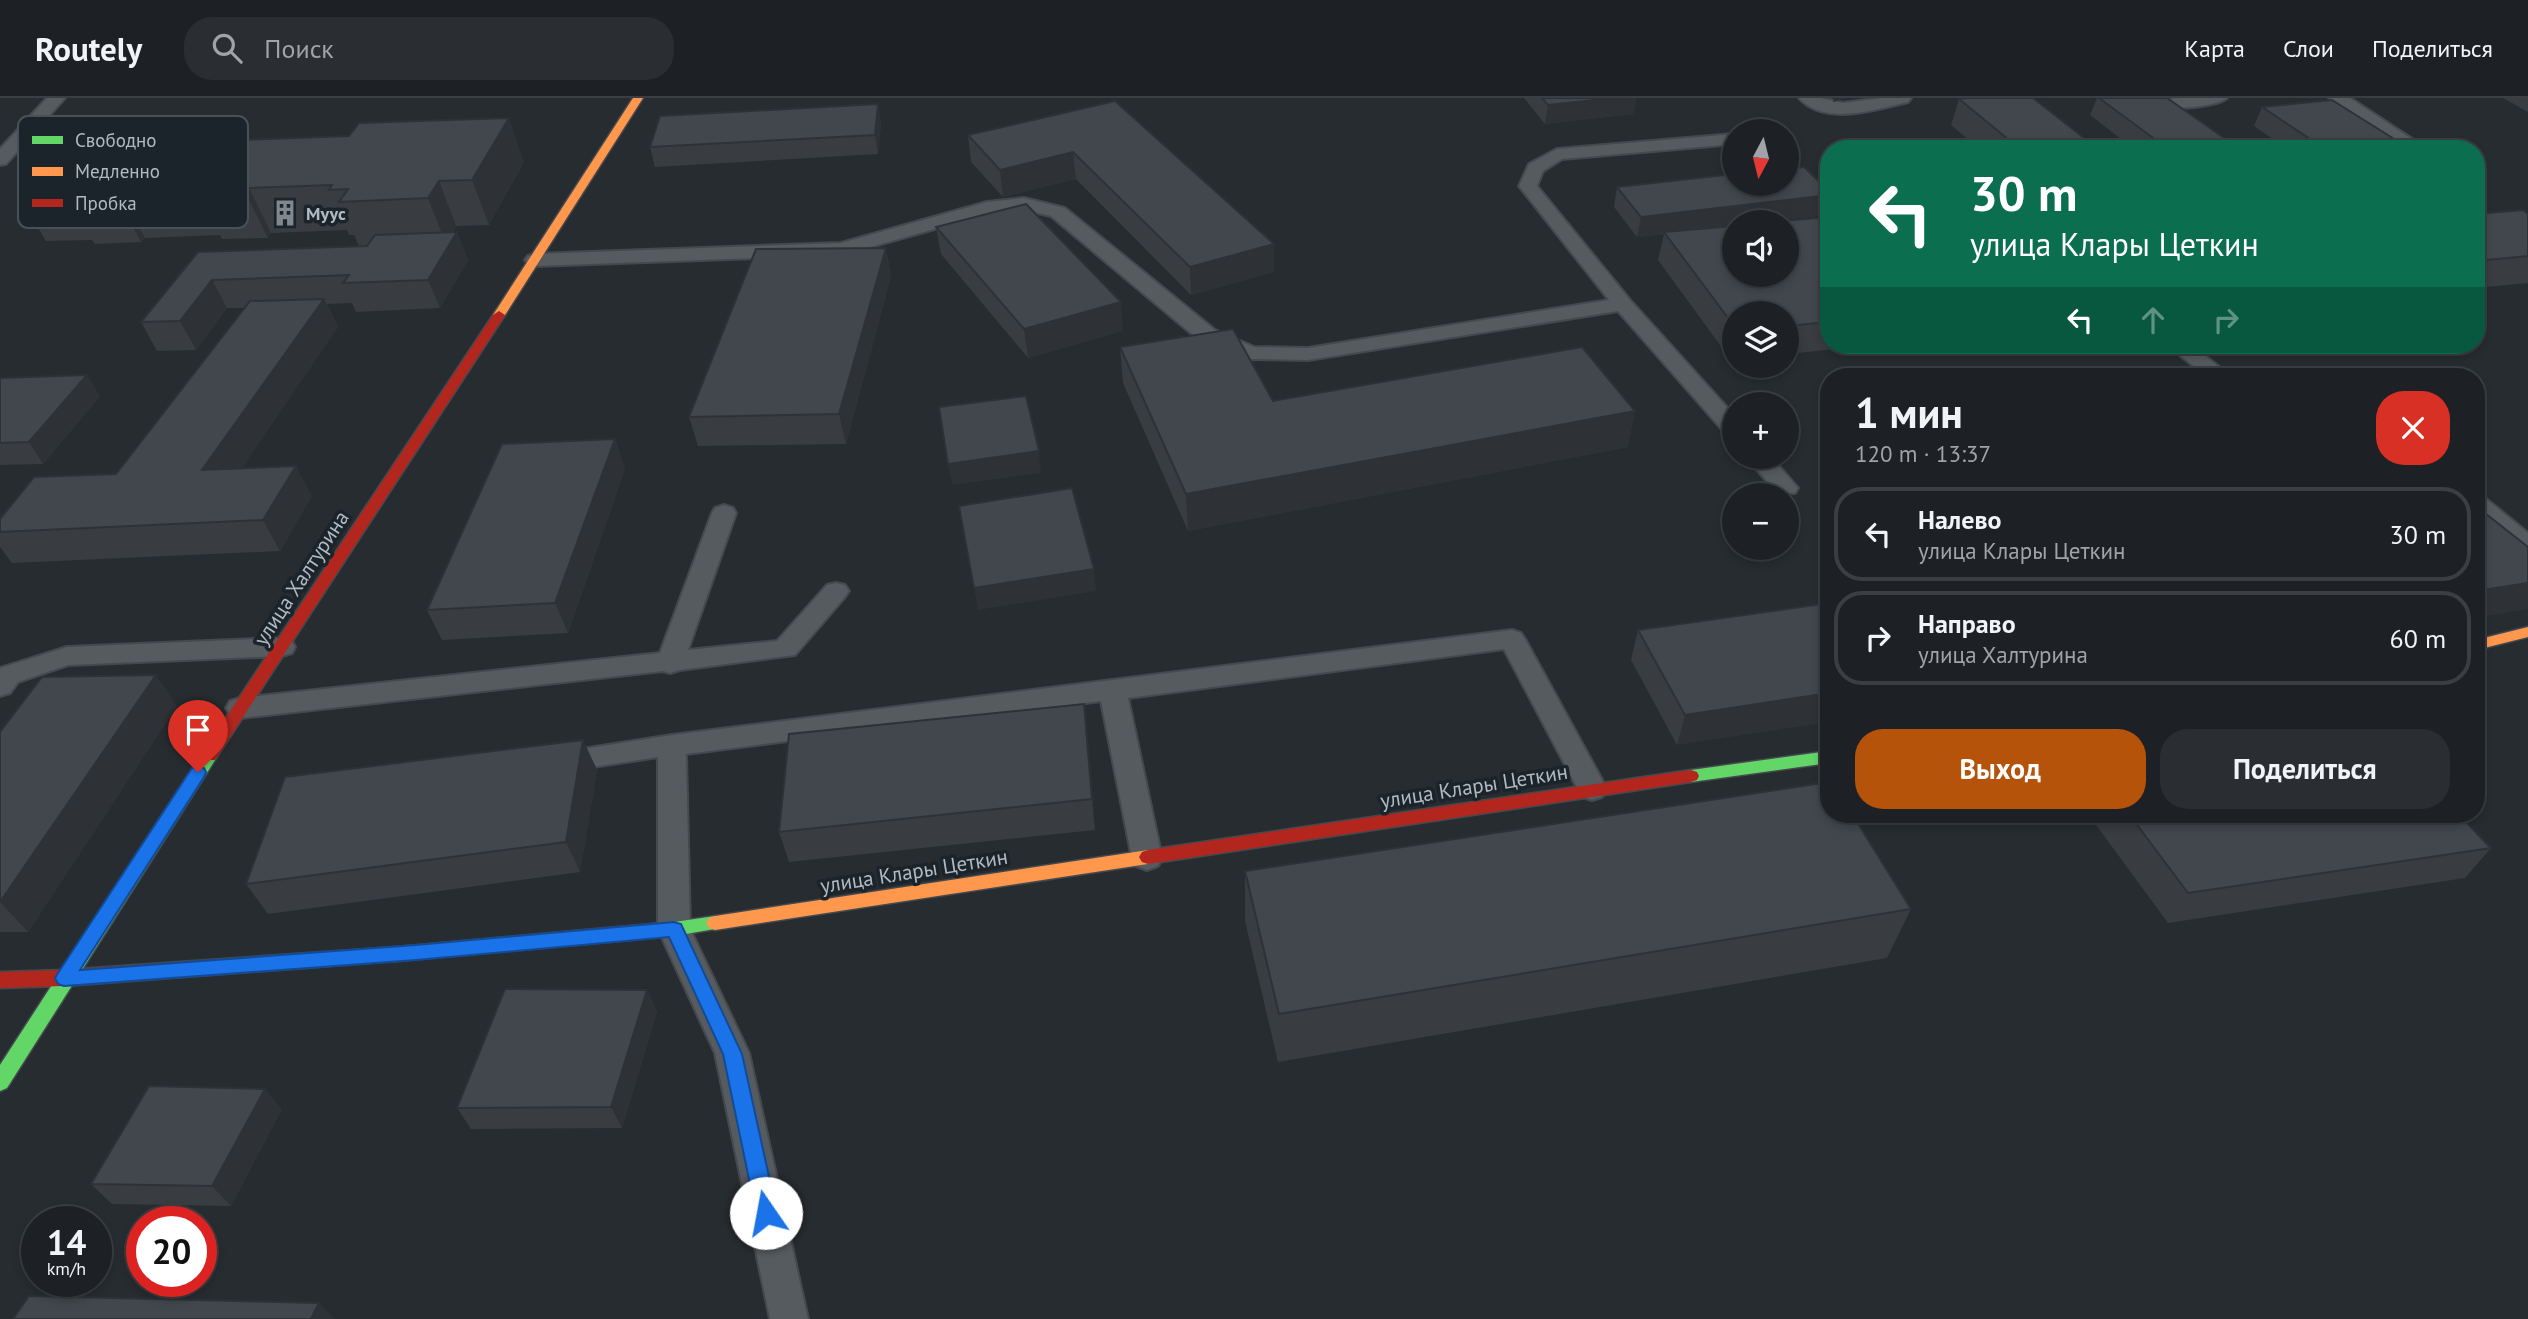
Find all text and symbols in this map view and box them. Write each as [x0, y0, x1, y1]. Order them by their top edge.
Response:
search box [184, 17, 674, 80]
text: Routely [35, 27, 142, 70]
icon: search [208, 29, 246, 67]
text: Поиск [264, 32, 334, 65]
text: Карта [2184, 33, 2245, 64]
text: Слои [2283, 33, 2334, 64]
text: Поделиться [2372, 33, 2493, 64]
legend [18, 116, 248, 228]
north arrow [1722, 119, 1799, 196]
map controls [1722, 119, 1799, 560]
text: Свободно [75, 128, 157, 152]
text: Медленно [75, 159, 160, 183]
text: 30 m [1970, 161, 2077, 225]
icon: left [1855, 168, 1946, 259]
text: Пробка [75, 191, 137, 215]
building icon: Муус [270, 198, 300, 228]
place label: Муус [306, 202, 346, 225]
button: sound [1722, 210, 1799, 287]
text: улица Клары Цеткин [1970, 223, 2259, 265]
button: layers [1722, 301, 1799, 378]
icon: left [2061, 301, 2099, 339]
icon: ahead [2134, 301, 2172, 339]
icon: right [2207, 301, 2245, 339]
text: 1 мин [1855, 385, 1963, 440]
button: close [2376, 391, 2450, 465]
button: + [1722, 392, 1799, 469]
text: 120 m · 13:37 [1855, 439, 1991, 468]
button: − [1722, 483, 1799, 560]
text: Налево [1918, 503, 2002, 536]
street label: улица Халтурина [247, 506, 355, 650]
icon: left [1859, 515, 1897, 553]
text: 30 m [2390, 518, 2446, 551]
text: улица Клары Цеткин [1918, 536, 2126, 565]
text: Направо [1918, 607, 2016, 640]
icon: right [1859, 619, 1897, 657]
text: 60 m [2390, 622, 2446, 655]
text: улица Халтурина [1918, 640, 2088, 669]
pin [168, 700, 228, 772]
icon: arrive [179, 711, 217, 749]
button: Выход [1855, 729, 2146, 809]
button: Поделиться [2160, 729, 2450, 809]
street label: улица Клары Цеткин [1378, 758, 1570, 814]
street label: улица Клары Цеткин [818, 843, 1010, 899]
position arrow [729, 1176, 803, 1250]
speed limit sign: 20 [126, 1206, 217, 1297]
text: 14 [47, 1219, 86, 1265]
text: km/h [47, 1257, 86, 1280]

